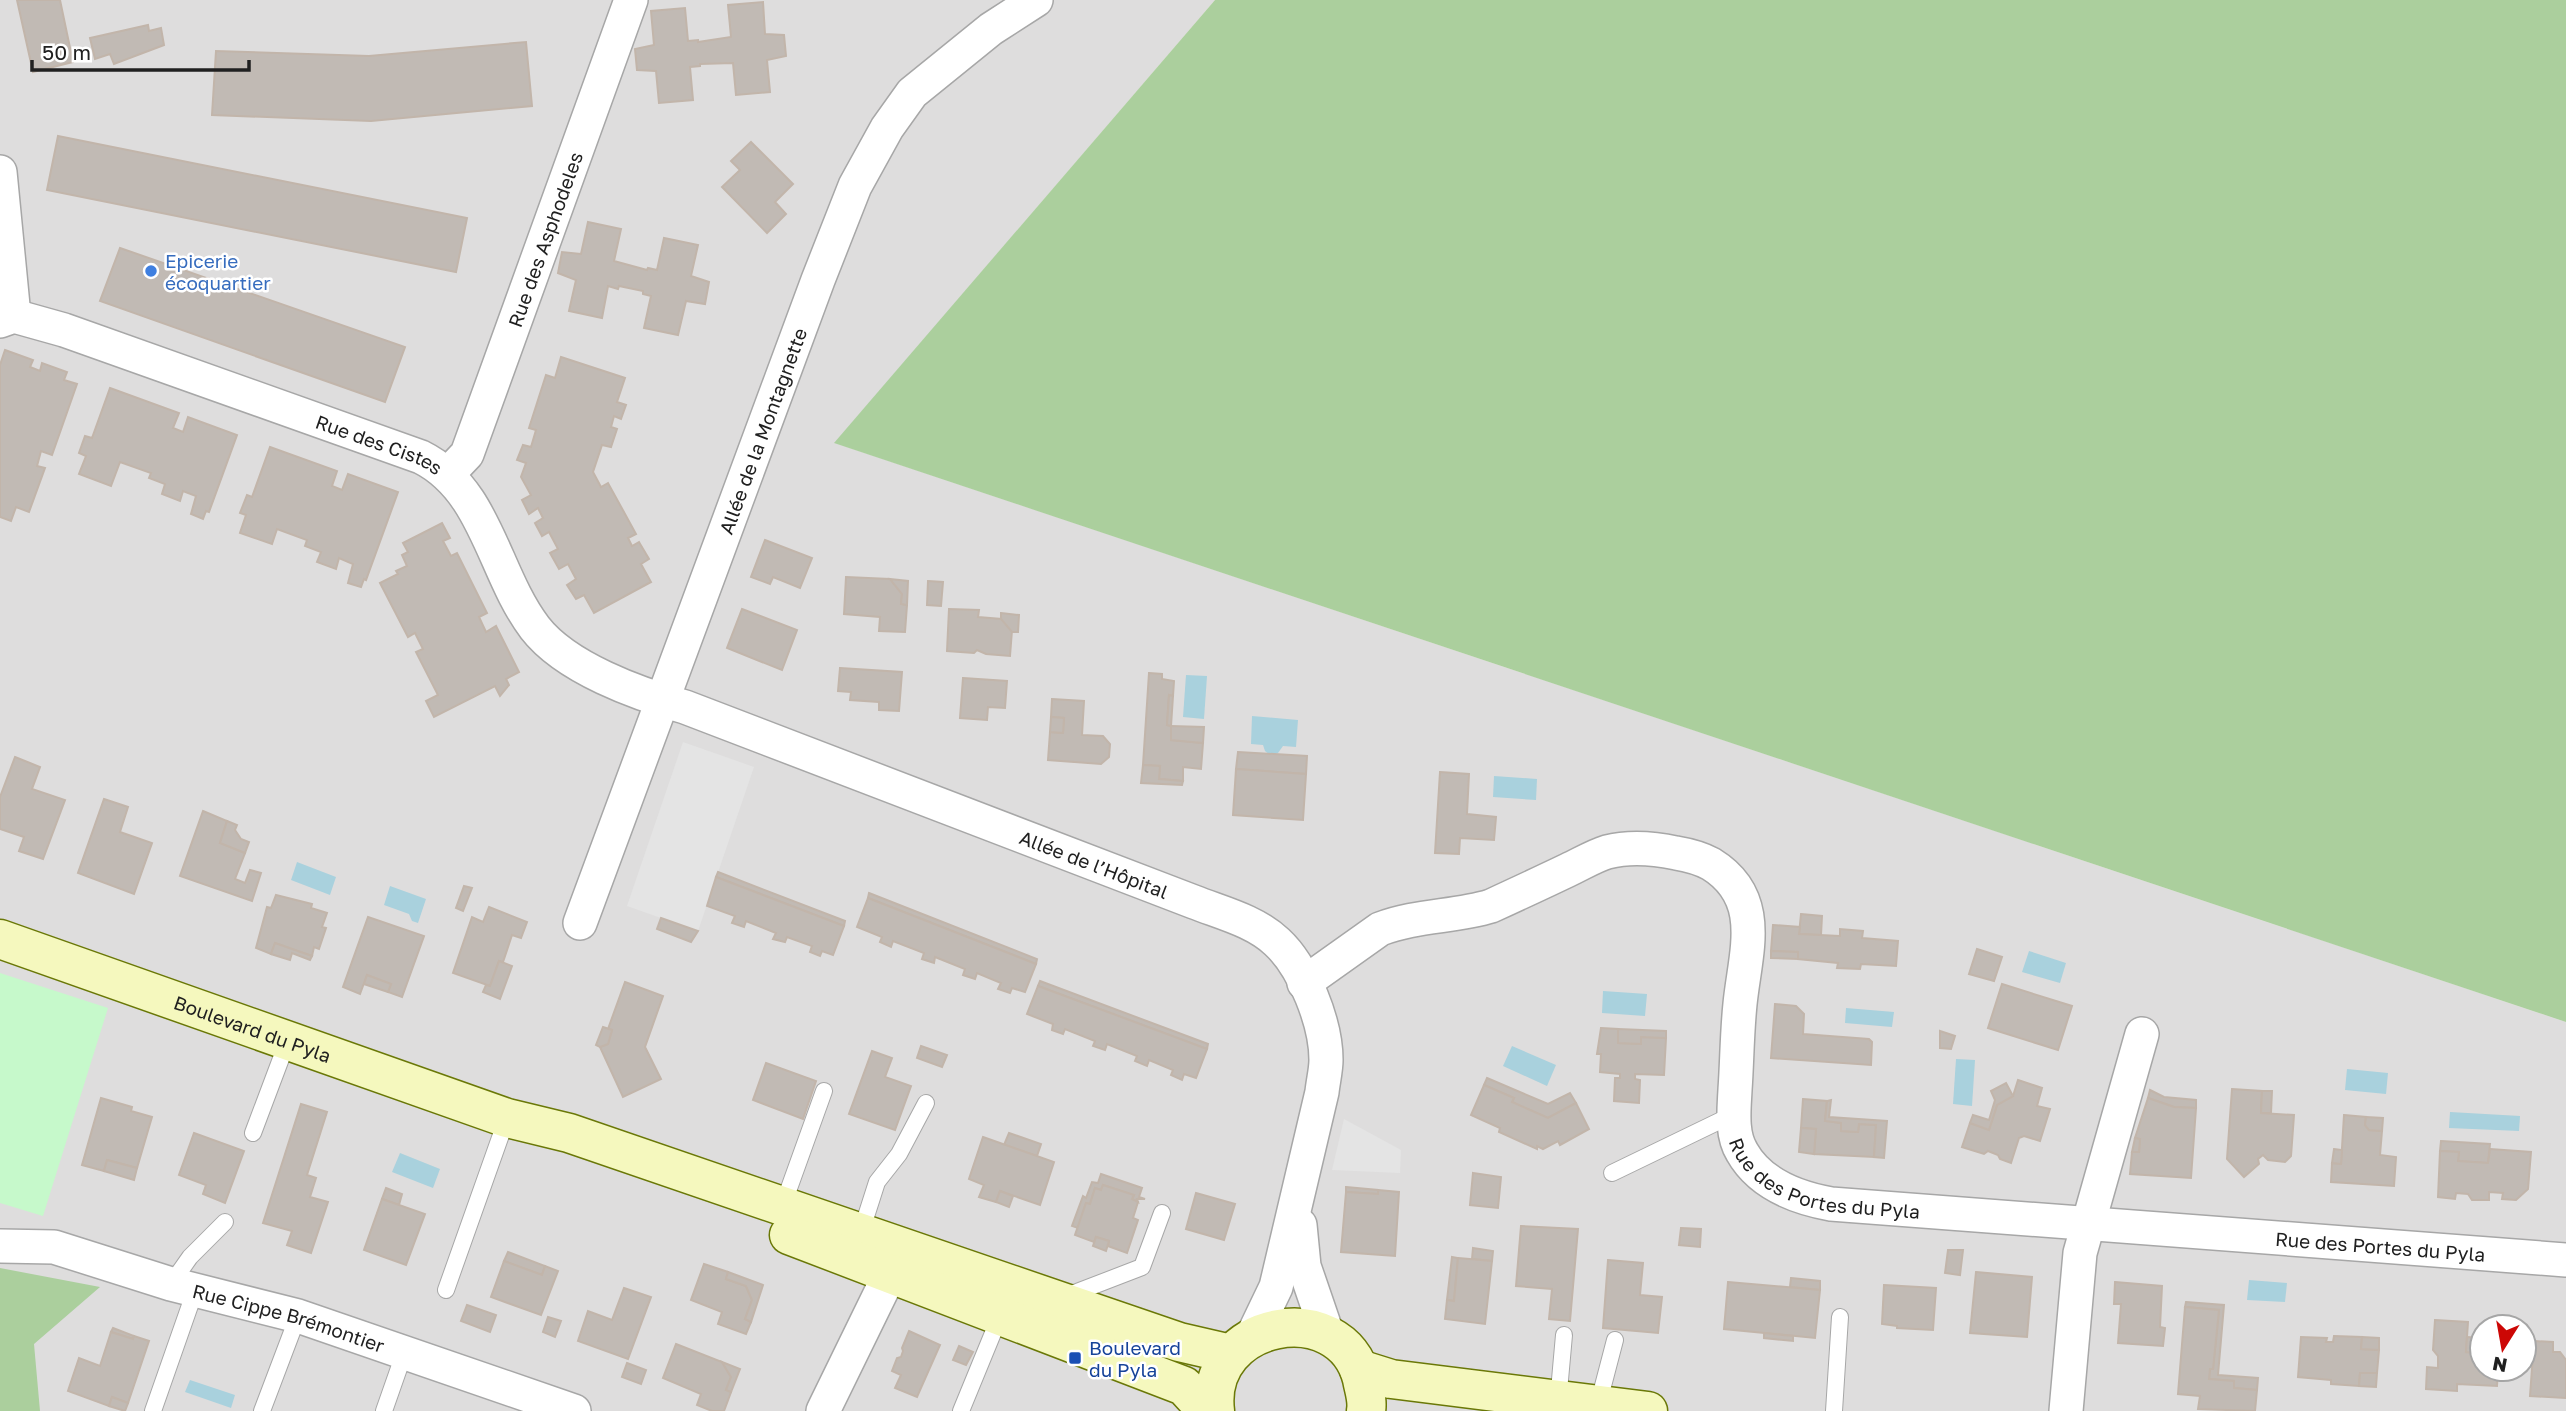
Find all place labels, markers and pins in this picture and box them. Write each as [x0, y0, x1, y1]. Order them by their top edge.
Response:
place label: Epicerie écoquartier [165, 249, 271, 294]
marker: Epicerie écoquartier [143, 263, 159, 279]
place label: Boulevard du Pyla [1089, 1336, 1181, 1381]
marker: Boulevard du Pyla [1067, 1350, 1083, 1366]

